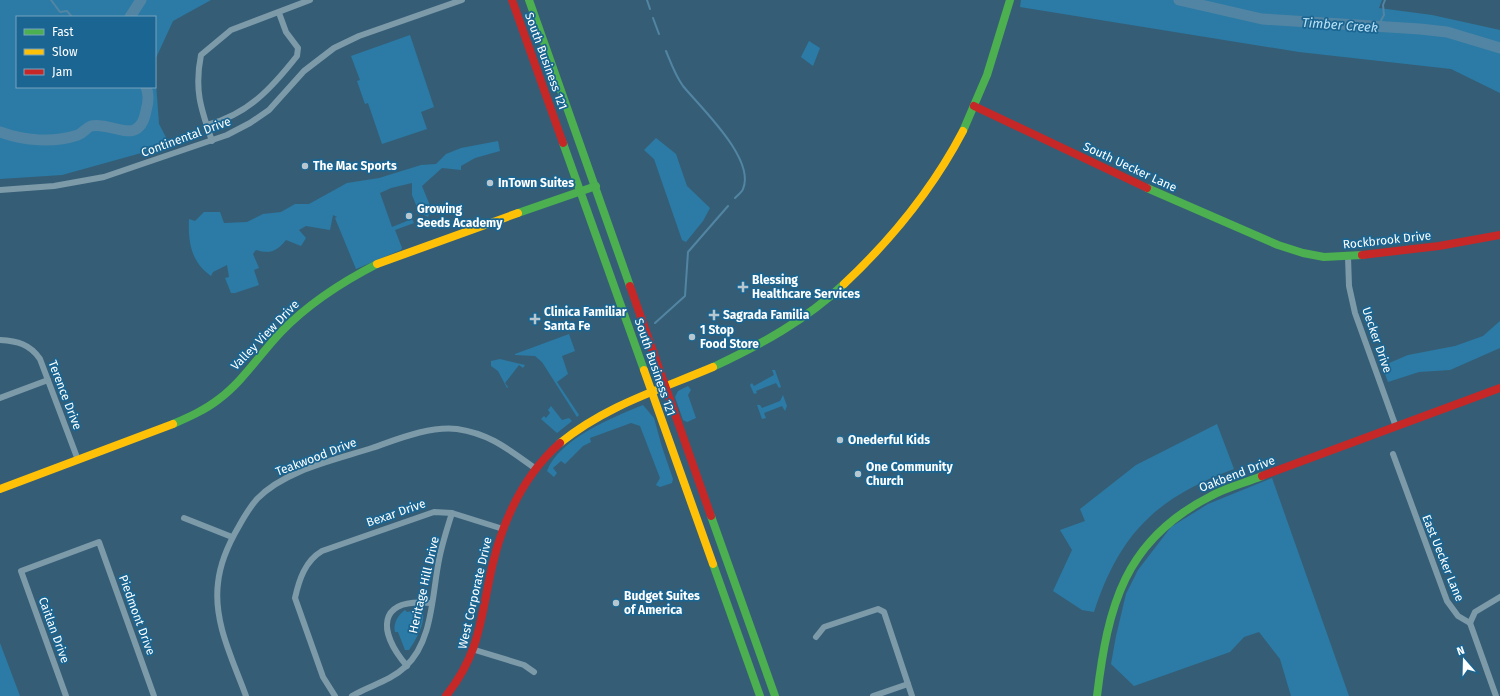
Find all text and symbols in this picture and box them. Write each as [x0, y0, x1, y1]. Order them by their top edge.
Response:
street label: South Business 121 [522, 11, 570, 111]
water label: Timber Creek [1302, 15, 1378, 35]
legend [16, 16, 156, 88]
text: Fast [52, 25, 74, 39]
text: Slow [52, 45, 78, 59]
text: Jam [52, 65, 72, 79]
street label: Continental Drive [139, 114, 233, 160]
street label: South Uecker Lane [1081, 139, 1179, 195]
place label: The Mac Sports [313, 159, 397, 173]
marker: The Mac Sports [300, 161, 310, 171]
place label: InTown Suites [498, 176, 574, 190]
marker: InTown Suites [485, 178, 495, 188]
place label: Growing Seeds Academy [417, 202, 503, 230]
marker: Growing Seeds Academy [404, 211, 414, 221]
street label: Rockbrook Drive [1342, 228, 1432, 252]
place label: Blessing Healthcare Services [752, 273, 860, 301]
marker: Blessing Healthcare Services [737, 281, 749, 293]
street label: Valley View Drive [228, 297, 302, 373]
place label: Clinica Familiar Santa Fe [544, 305, 627, 333]
street label: Uecker Drive [1359, 305, 1395, 375]
place label: Sagrada Familia [723, 308, 810, 322]
marker: Sagrada Familia [708, 309, 720, 321]
marker: Clinica Familiar Santa Fe [529, 313, 541, 325]
street label: South Business 121 [632, 316, 678, 418]
place label: 1 Stop Food Store [700, 323, 759, 351]
marker: 1 Stop Food Store [687, 332, 697, 342]
street label: Terence Drive [45, 358, 85, 432]
place label: Onederful Kids [848, 433, 930, 447]
street label: Teakwood Drive [273, 435, 359, 479]
marker: Onederful Kids [835, 435, 845, 445]
street label: Oakbend Drive [1197, 453, 1277, 495]
place label: One Community Church [866, 460, 953, 488]
marker: One Community Church [853, 469, 863, 479]
street label: Bexar Drive [364, 496, 428, 530]
street label: East Uecker Lane [1419, 513, 1467, 603]
street label: Heritage Hill Drive [406, 535, 442, 635]
street label: West Corporate Drive [455, 536, 495, 650]
street label: Piedmont Drive [116, 573, 158, 657]
place label: Budget Suites of America [624, 589, 700, 617]
street label: Caitlan Drive [36, 595, 72, 665]
marker: Budget Suites of America [611, 598, 621, 608]
north arrow [1444, 640, 1484, 680]
text: N [1455, 644, 1466, 658]

